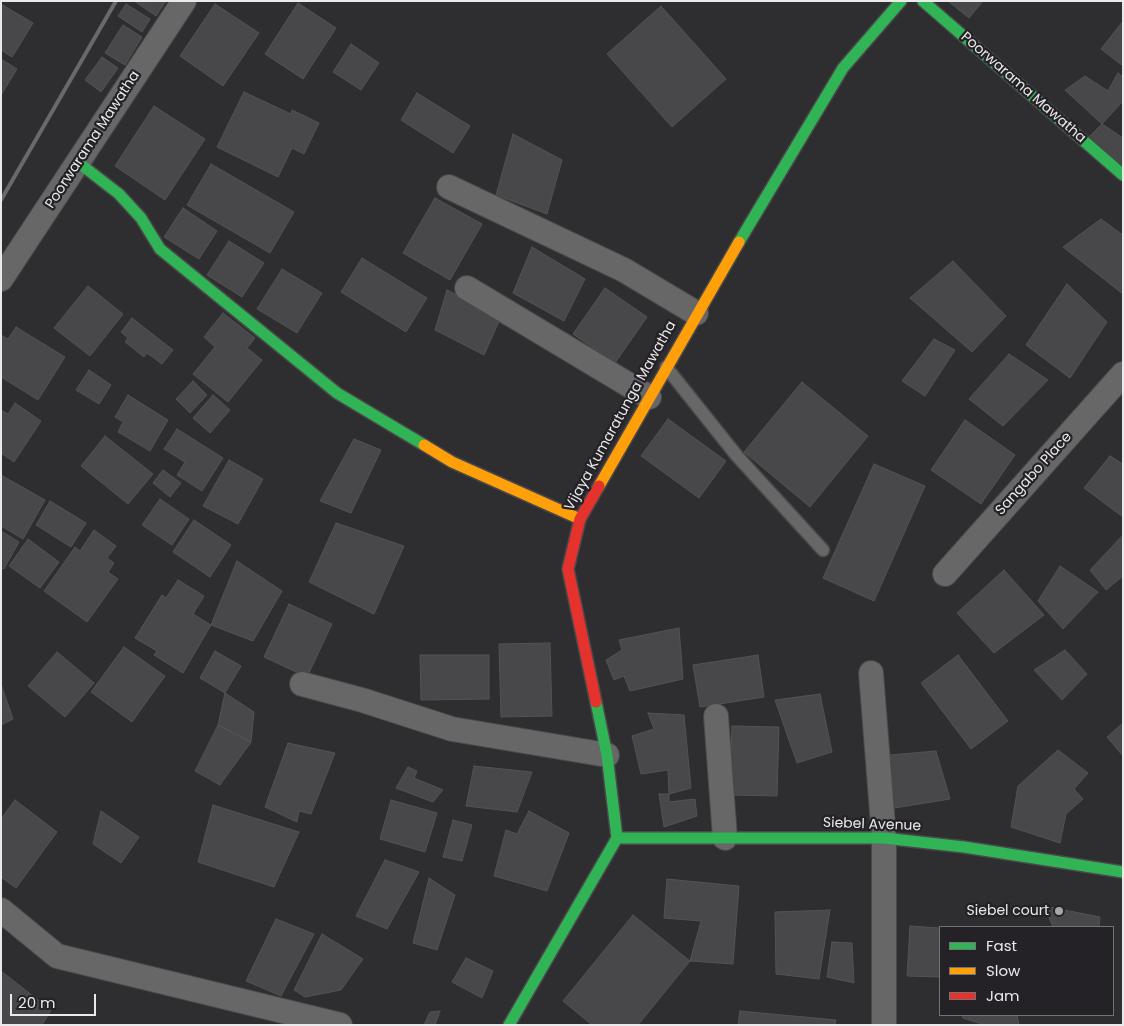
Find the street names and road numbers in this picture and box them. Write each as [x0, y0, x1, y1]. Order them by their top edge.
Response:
street label: Poorwarama Mawatha [957, 29, 1089, 147]
street label: Poorwarama Mawatha [42, 68, 144, 212]
street label: Vijaya Kumaratunga Mawatha [562, 318, 680, 514]
street label: Sangabo Place [992, 429, 1076, 519]
street label: Siebel Avenue [823, 815, 921, 835]

